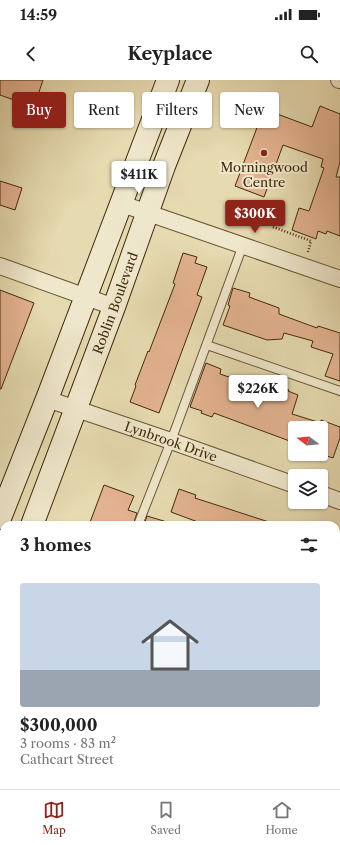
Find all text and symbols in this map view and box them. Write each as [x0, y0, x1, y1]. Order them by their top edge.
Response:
text: 14:59 [20, 5, 57, 24]
icon: back [20, 43, 42, 65]
text: Keyplace [128, 43, 212, 65]
icon: search [298, 43, 320, 65]
chip: Buy [12, 92, 66, 128]
chip: Rent [74, 92, 134, 128]
chip: Filters [142, 92, 212, 128]
chip: New [220, 92, 279, 128]
marker: Morningwood Centre [259, 148, 269, 158]
place label: Morningwood Centre [220, 159, 308, 190]
pin: $411K [111, 161, 167, 195]
text: $411K [120, 166, 158, 182]
pin: $300K [227, 200, 283, 234]
text: $300K [234, 205, 276, 221]
street label: Roblin Boulevard [89, 250, 141, 356]
pin: $226K [230, 375, 286, 409]
text: $226K [238, 380, 278, 396]
street label: Lynbrook Drive [123, 418, 219, 465]
north arrow [288, 421, 328, 461]
map controls [288, 421, 328, 509]
button: layers [288, 469, 328, 509]
icon: filters [298, 534, 320, 556]
text: 3 homes [20, 535, 91, 555]
icon: home [134, 609, 206, 681]
text: $300,000 [20, 715, 98, 735]
text: 3 rooms · 83 m² [20, 735, 116, 751]
text: Cathcart Street [20, 751, 114, 767]
tab: Map [42, 799, 66, 837]
tab: Saved [150, 799, 181, 837]
tab: Home [265, 799, 298, 837]

